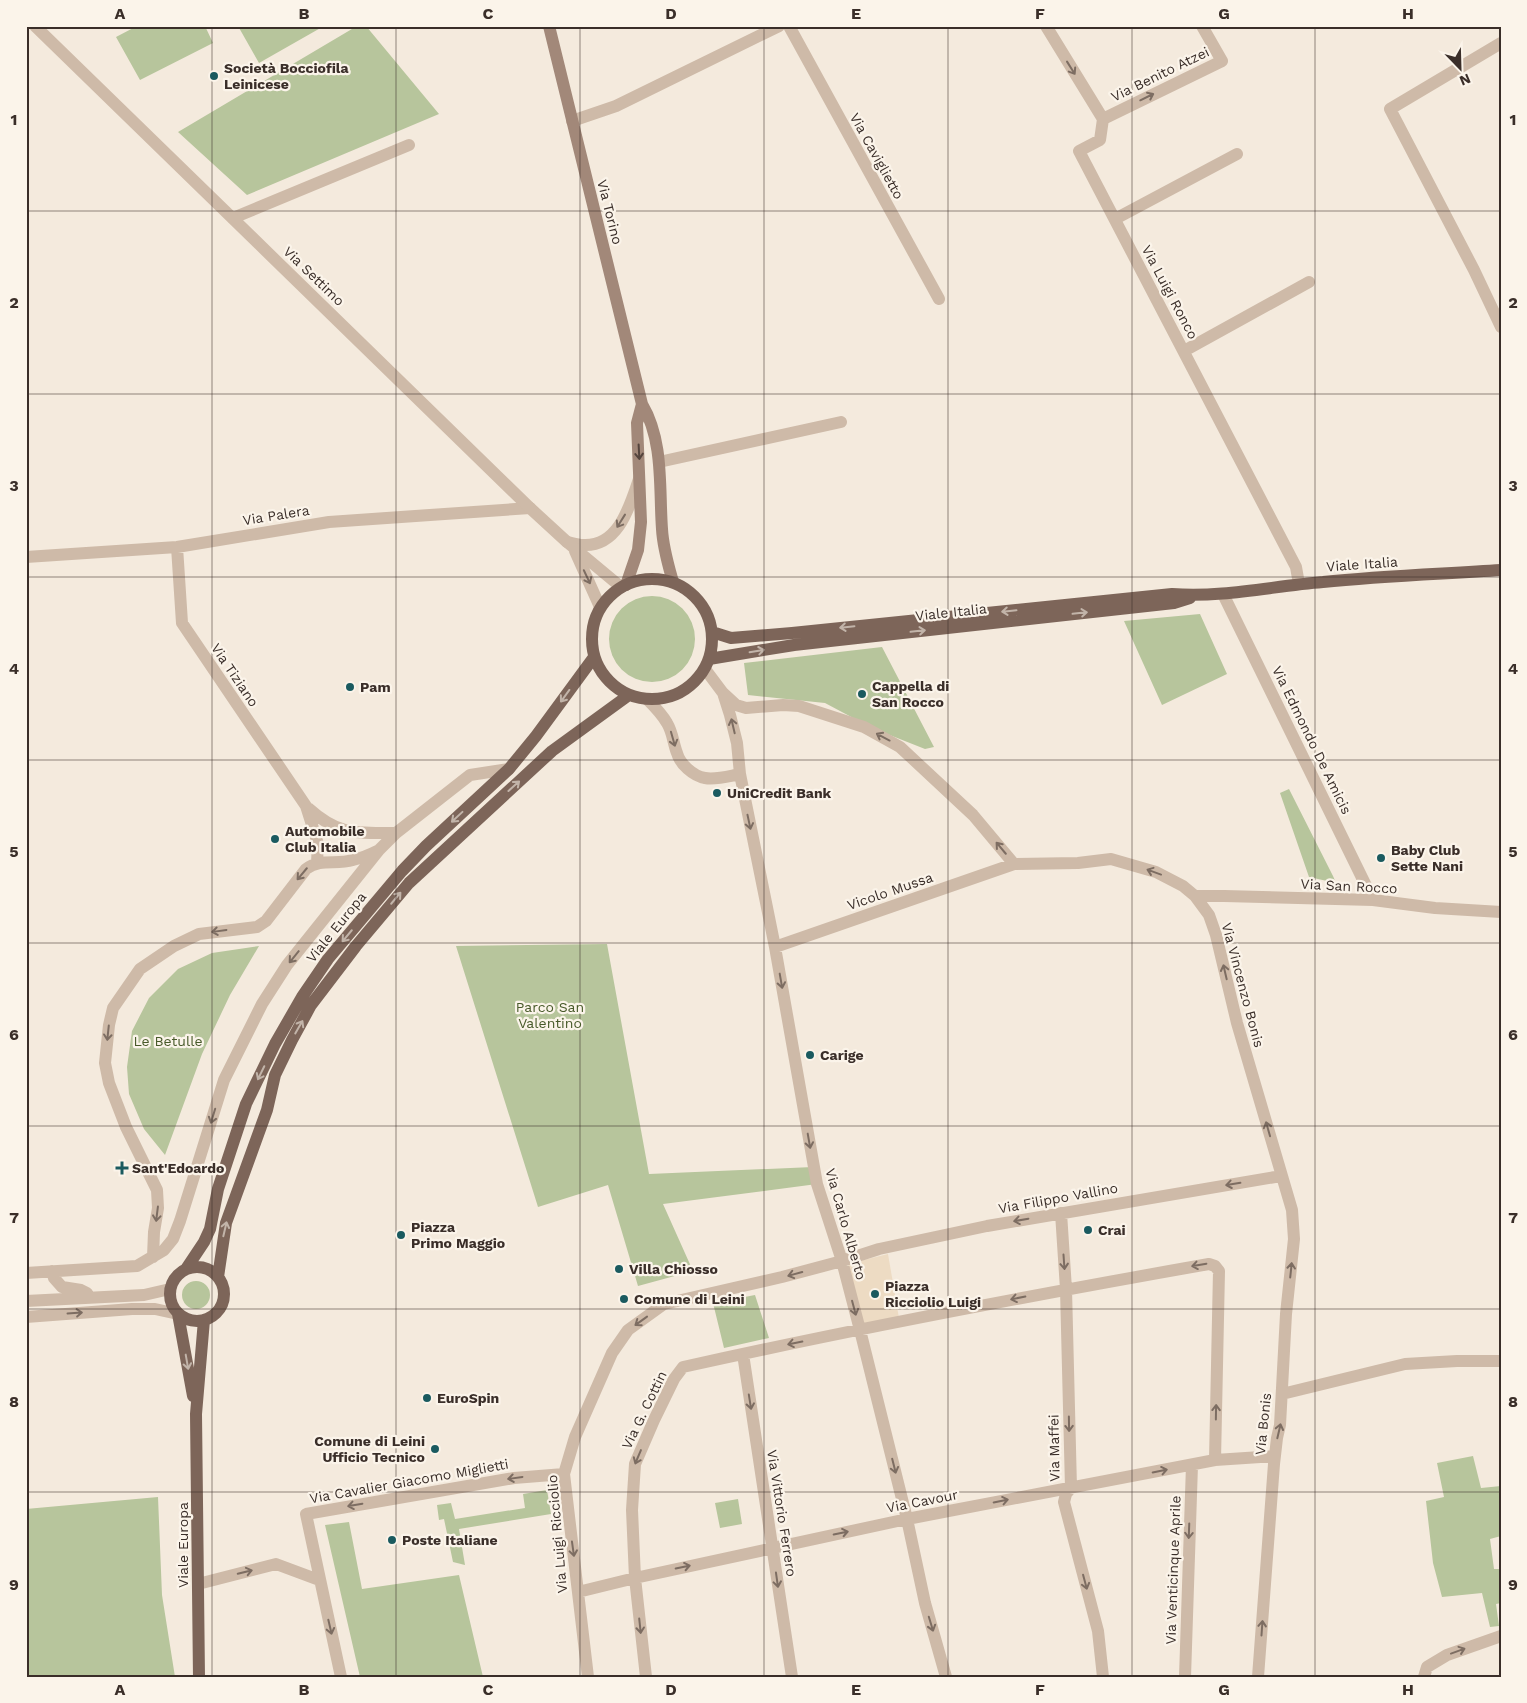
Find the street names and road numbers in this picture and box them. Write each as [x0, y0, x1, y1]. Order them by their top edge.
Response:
street label: Via Benito Atzei [1108, 43, 1212, 105]
street label: Via Caviglietto [847, 110, 907, 202]
street label: Via Torino [594, 178, 626, 246]
street label: Via Luigi Ronco [1139, 242, 1201, 342]
street label: Via Settimo [280, 243, 348, 309]
street label: Via Palera [241, 502, 311, 528]
street label: Viale Italia [1326, 554, 1398, 574]
street label: Viale Italia [914, 600, 988, 624]
street label: Via Tiziano [208, 640, 262, 710]
street label: Via Edmondo De Amicis [1269, 663, 1355, 817]
street label: Vicolo Mussa [845, 869, 935, 913]
street label: Via San Rocco [1300, 875, 1398, 897]
street label: Viale Europa [303, 889, 369, 965]
street label: Via Vincenzo Bonis [1219, 921, 1267, 1049]
street label: Via Carlo Alberto [822, 1166, 870, 1282]
street label: Via Filippo Vallino [997, 1180, 1119, 1216]
street label: Via G. Cottin [618, 1368, 670, 1452]
street label: Via Bonis [1252, 1392, 1274, 1456]
street label: Via Maffei [1045, 1414, 1063, 1482]
street label: Via Vittorio Ferrero [764, 1448, 800, 1578]
street label: Via Cavalier Giacomo Miglietti [308, 1456, 510, 1506]
street label: Via Luigi Ricciolio [544, 1474, 570, 1594]
street label: Via Cavour [885, 1486, 959, 1516]
street label: Via Venticinque Aprile [1162, 1495, 1184, 1645]
street label: Viale Europa [175, 1502, 191, 1588]

